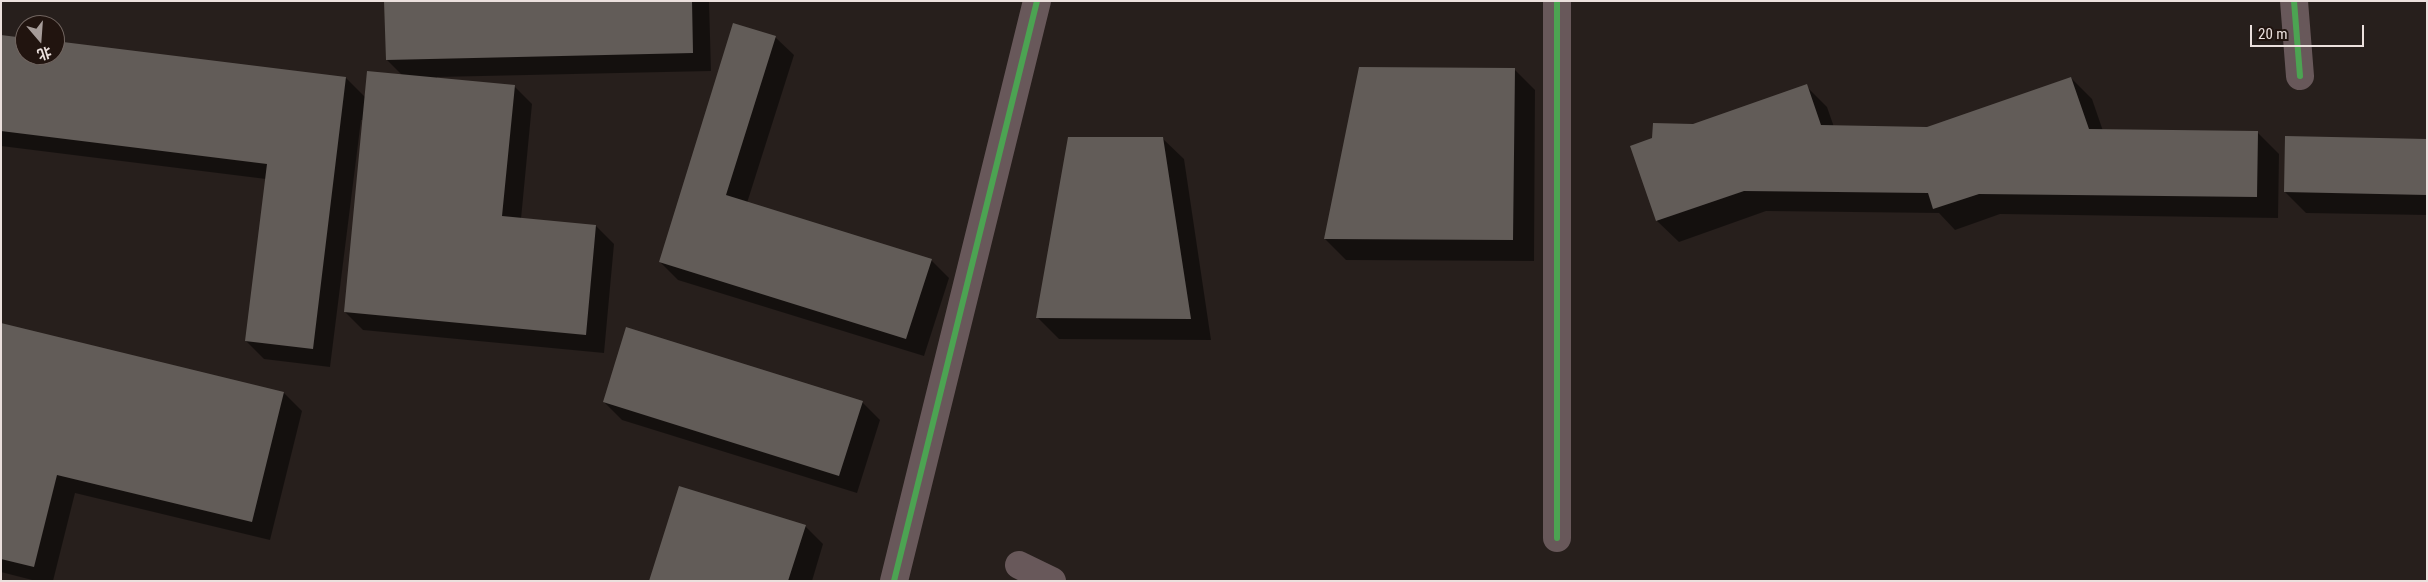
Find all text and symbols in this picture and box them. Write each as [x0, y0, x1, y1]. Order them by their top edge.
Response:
north arrow [15, 15, 65, 65]
scale bar [2253, 15, 2367, 47]
text: 20 m [2258, 25, 2288, 43]
text: 北 [35, 44, 53, 63]

